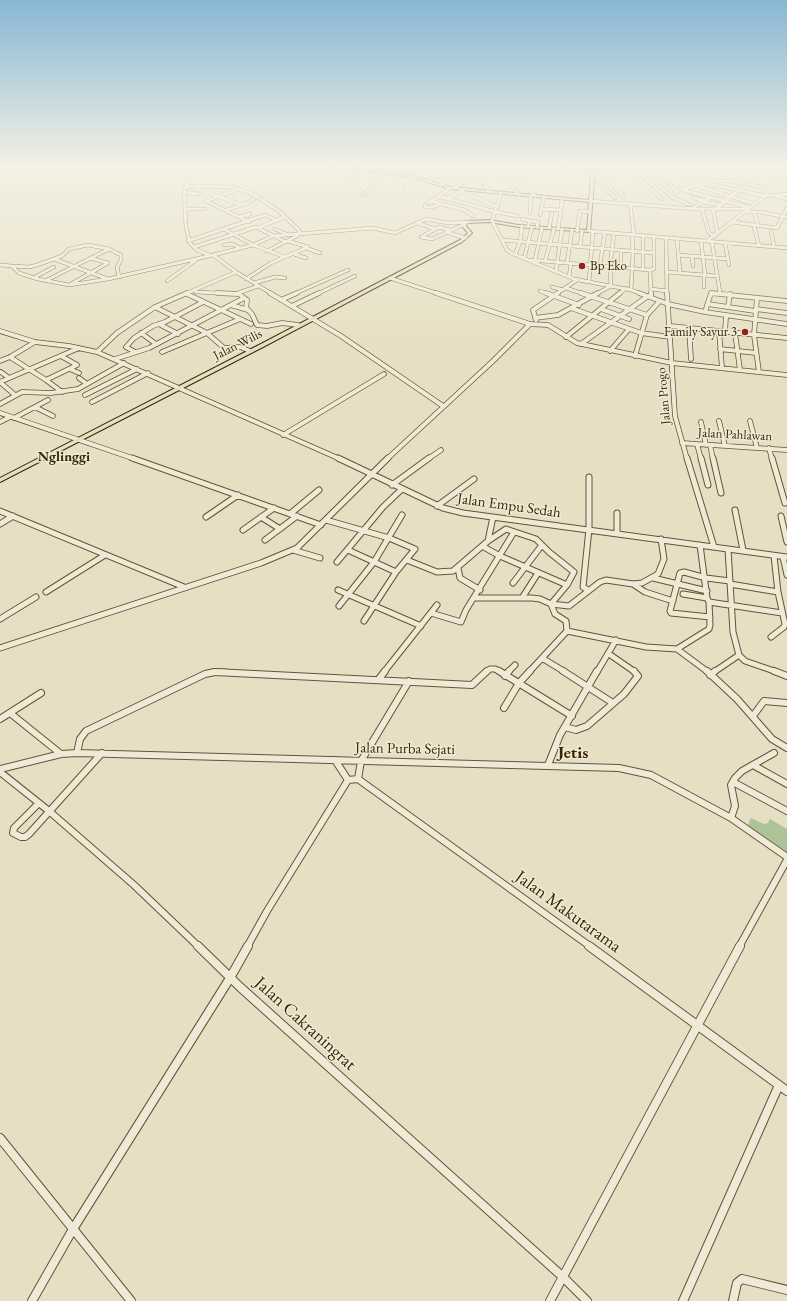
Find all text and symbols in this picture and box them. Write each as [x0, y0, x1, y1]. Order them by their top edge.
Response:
place label: Bp Eko [590, 258, 627, 274]
marker: Bp Eko [577, 261, 587, 271]
place label: Family Sayur 3 [664, 324, 737, 340]
street label: Jalan Wilis [211, 326, 265, 364]
marker: Family Sayur 3 [740, 327, 750, 337]
street label: Jalan Progo [654, 367, 674, 425]
street label: Jalan Pahlawan [697, 425, 773, 445]
district label: Nglinggi [38, 449, 90, 465]
street label: Jalan Empu Sedah [456, 490, 562, 522]
street label: Jalan Purba Sejati [355, 739, 455, 759]
district label: Jetis [558, 743, 588, 763]
street label: Jalan Makutarama [511, 866, 625, 958]
street label: Jalan Cakraningrat [250, 973, 360, 1075]

